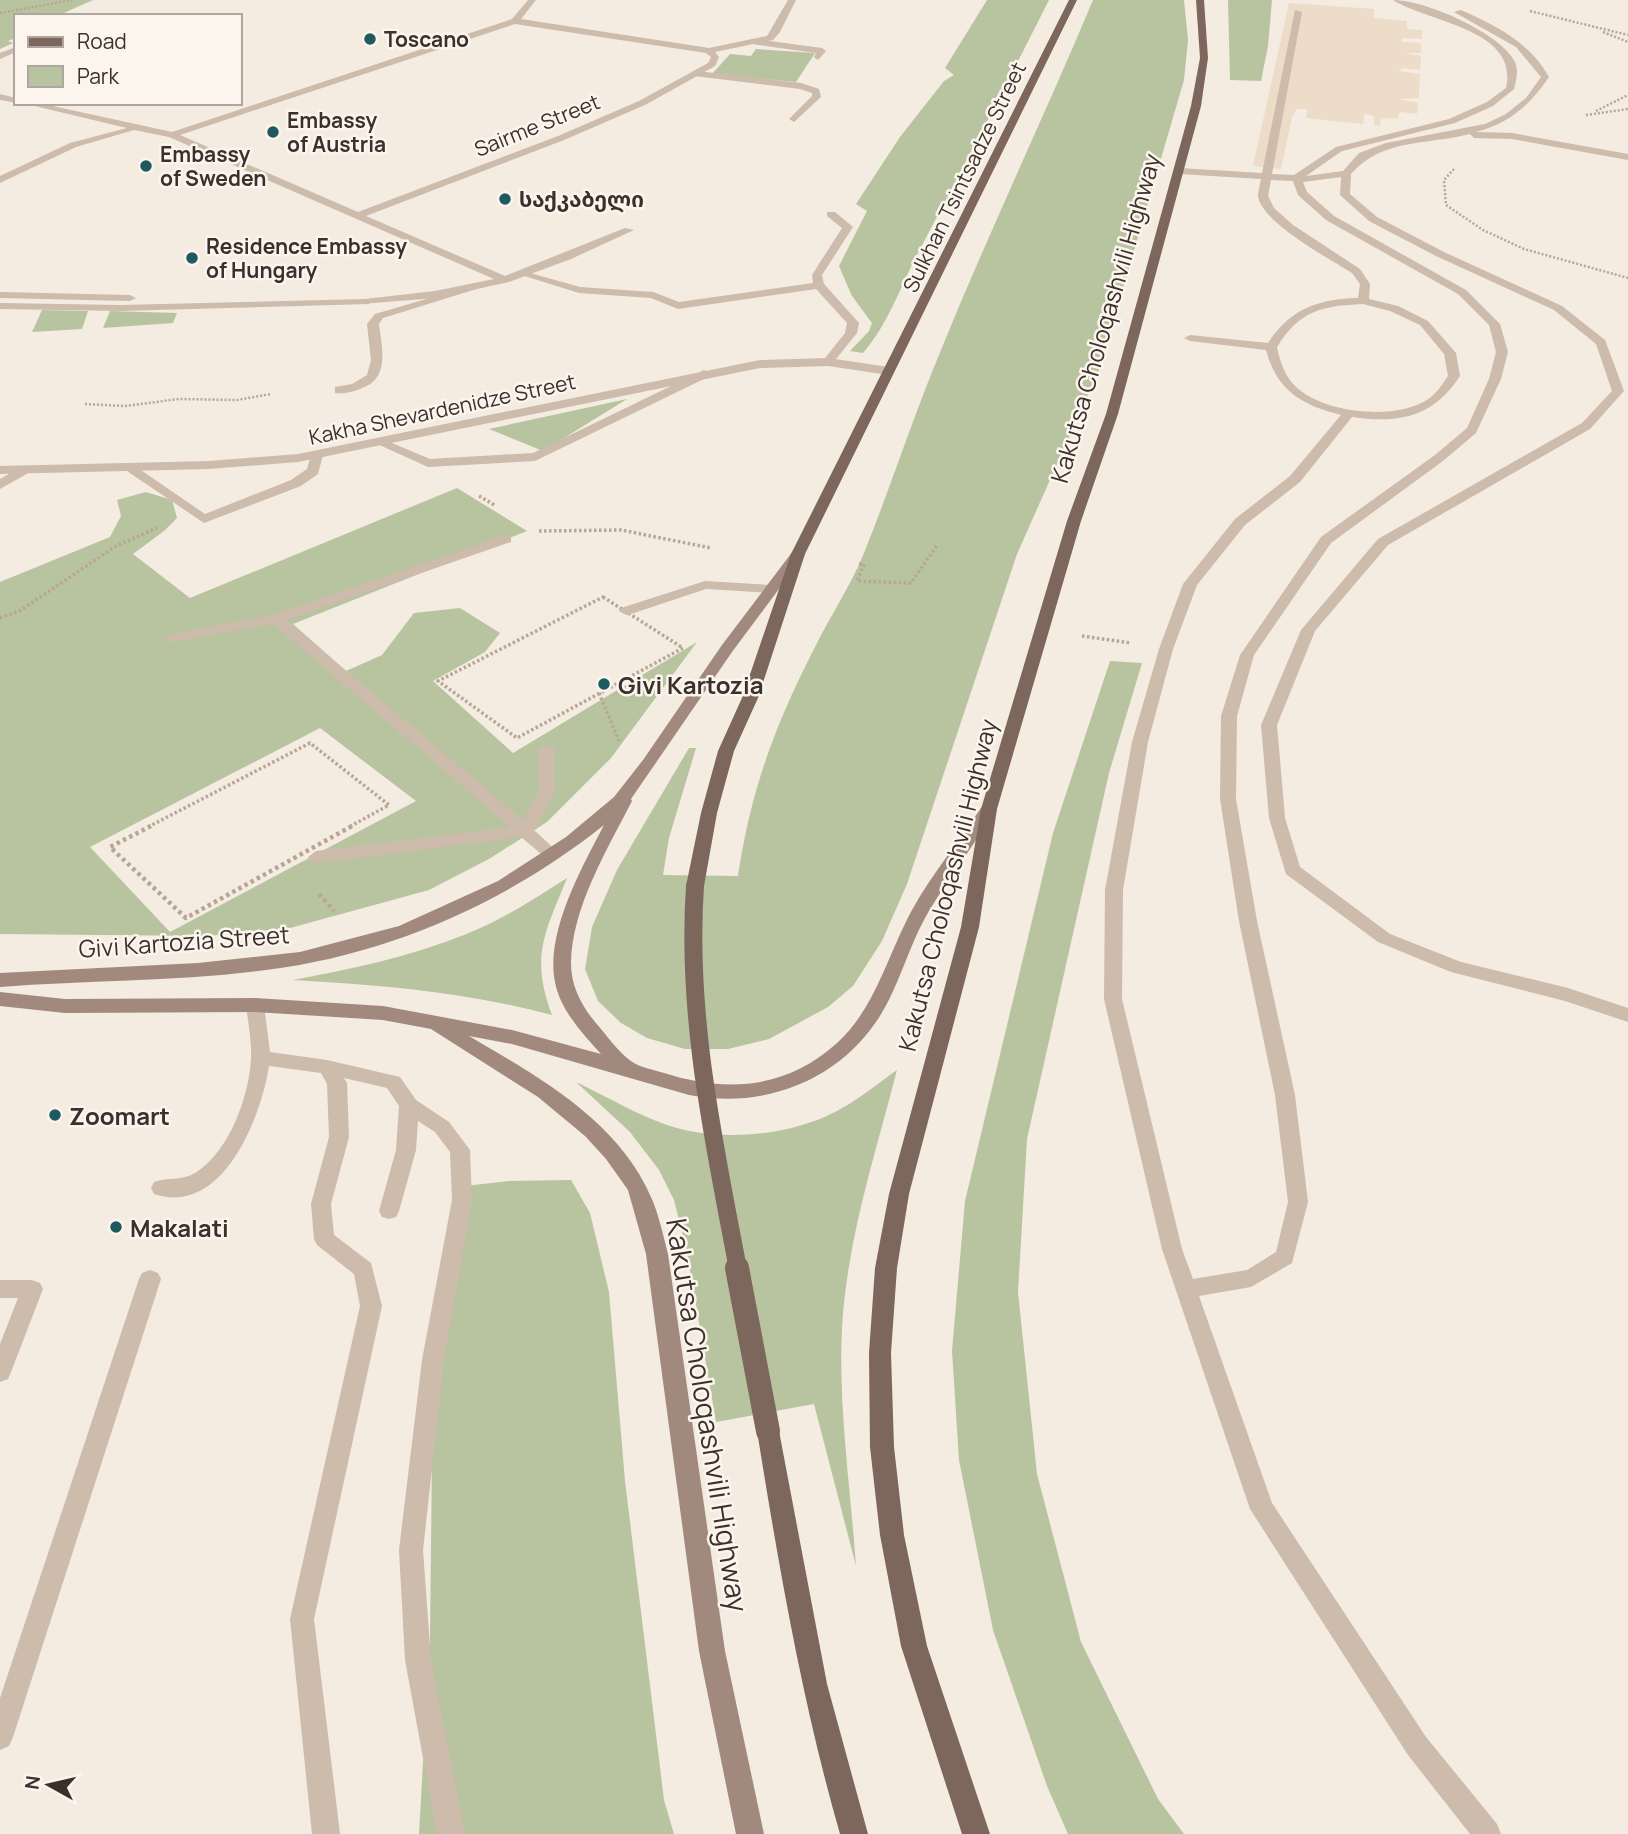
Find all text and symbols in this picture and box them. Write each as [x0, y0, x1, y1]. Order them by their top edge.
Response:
legend [14, 14, 242, 105]
place label: Toscano [384, 25, 469, 53]
text: Road [77, 27, 127, 55]
marker: Toscano [362, 31, 378, 47]
street label: Sulkhan Tsintsadze Street [896, 57, 1032, 297]
text: Park [77, 62, 119, 90]
street label: Sairme Street [470, 87, 604, 163]
place label: Embassy of Austria [287, 106, 386, 158]
marker: Embassy of Austria [265, 124, 281, 140]
place label: Embassy of Sweden [160, 140, 266, 192]
street label: Kakutsa Choloqashvili Highway [1042, 149, 1168, 487]
marker: Embassy of Sweden [138, 158, 154, 174]
place label: საქკაბელი [519, 185, 644, 213]
marker: საქკაბელი [497, 191, 513, 207]
place label: Residence Embassy of Hungary [206, 232, 407, 284]
marker: Residence Embassy of Hungary [184, 250, 200, 266]
street label: Kakha Shevardenidze Street [306, 367, 578, 451]
place label: Givi Kartozia [618, 668, 763, 701]
marker: Givi Kartozia [596, 676, 612, 692]
street label: Kakutsa Choloqashvili Highway [890, 715, 1004, 1055]
street label: Givi Kartozia Street [78, 917, 290, 965]
place label: Zoomart [69, 1099, 170, 1132]
marker: Zoomart [47, 1107, 63, 1123]
place label: Makalati [130, 1211, 229, 1244]
street label: Kakutsa Choloqashvili Highway [658, 1215, 758, 1615]
marker: Makalati [108, 1219, 124, 1235]
north arrow [14, 1750, 84, 1820]
text: N [18, 1774, 46, 1791]

